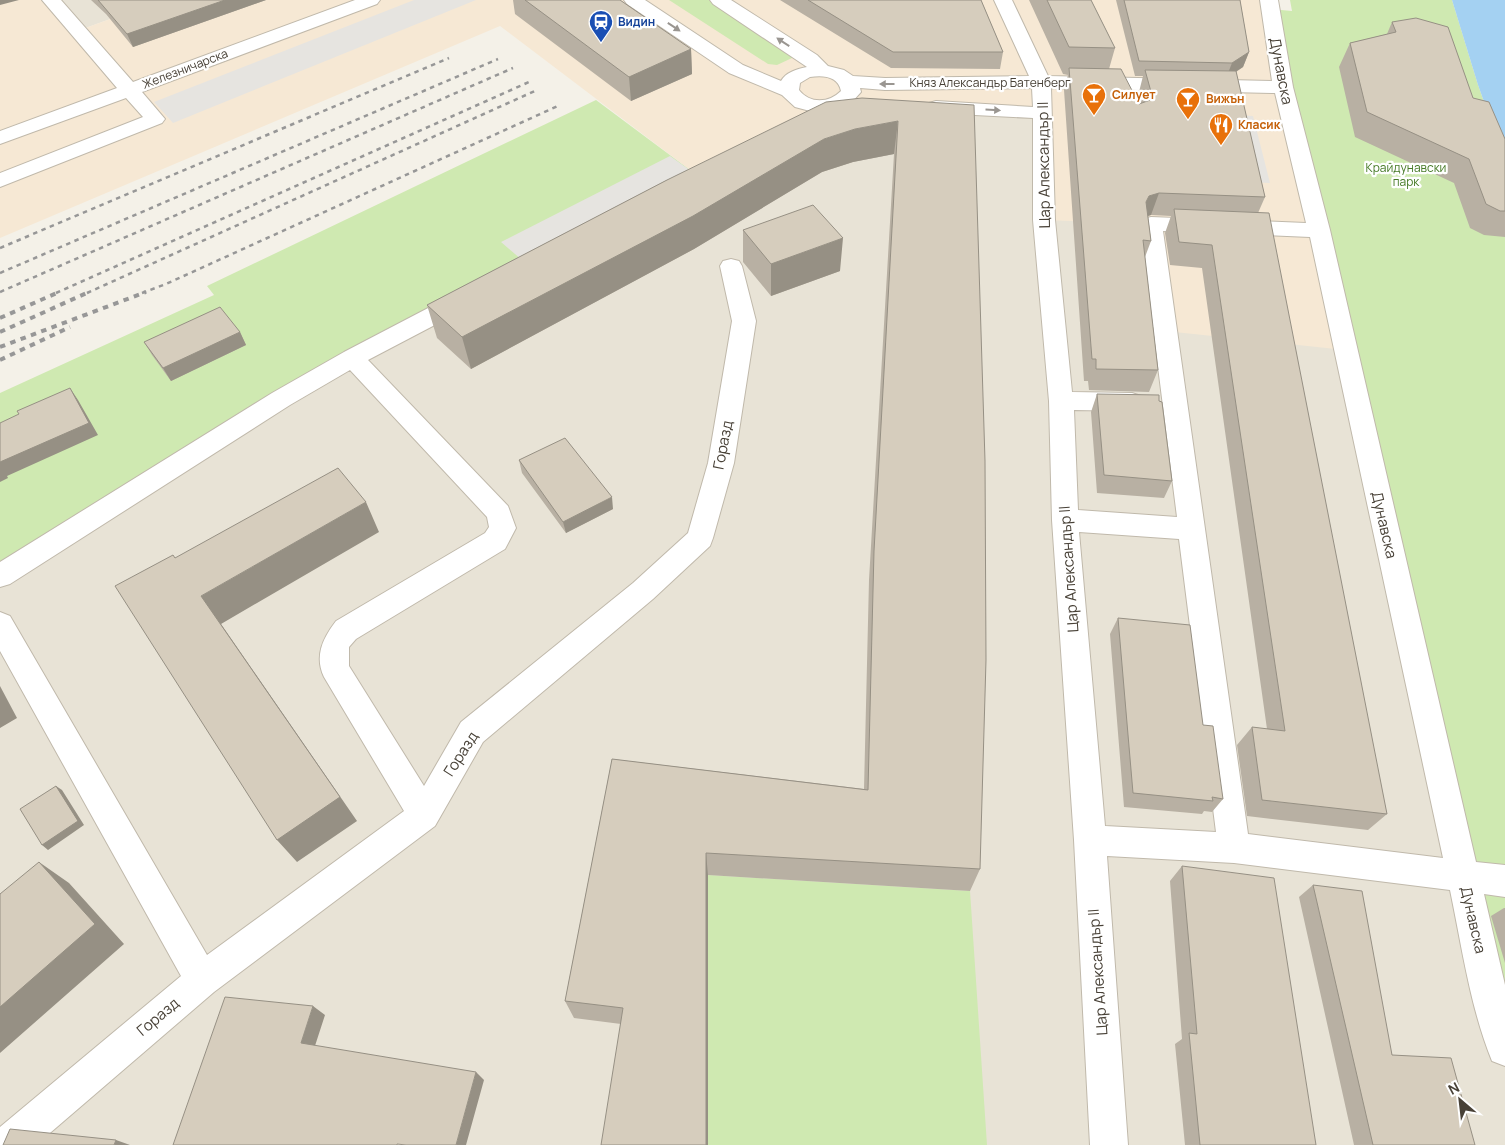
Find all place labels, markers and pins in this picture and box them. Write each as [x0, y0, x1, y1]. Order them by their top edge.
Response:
station icon: Видин [588, 9, 614, 43]
place label: Видин [618, 13, 655, 30]
bar icon: Силует [1081, 82, 1107, 116]
place label: Силует [1112, 86, 1156, 103]
bar icon: Вижън [1175, 86, 1201, 120]
place label: Вижън [1206, 90, 1245, 107]
restaurant icon: Класик [1208, 112, 1234, 146]
place label: Класик [1238, 116, 1281, 133]

